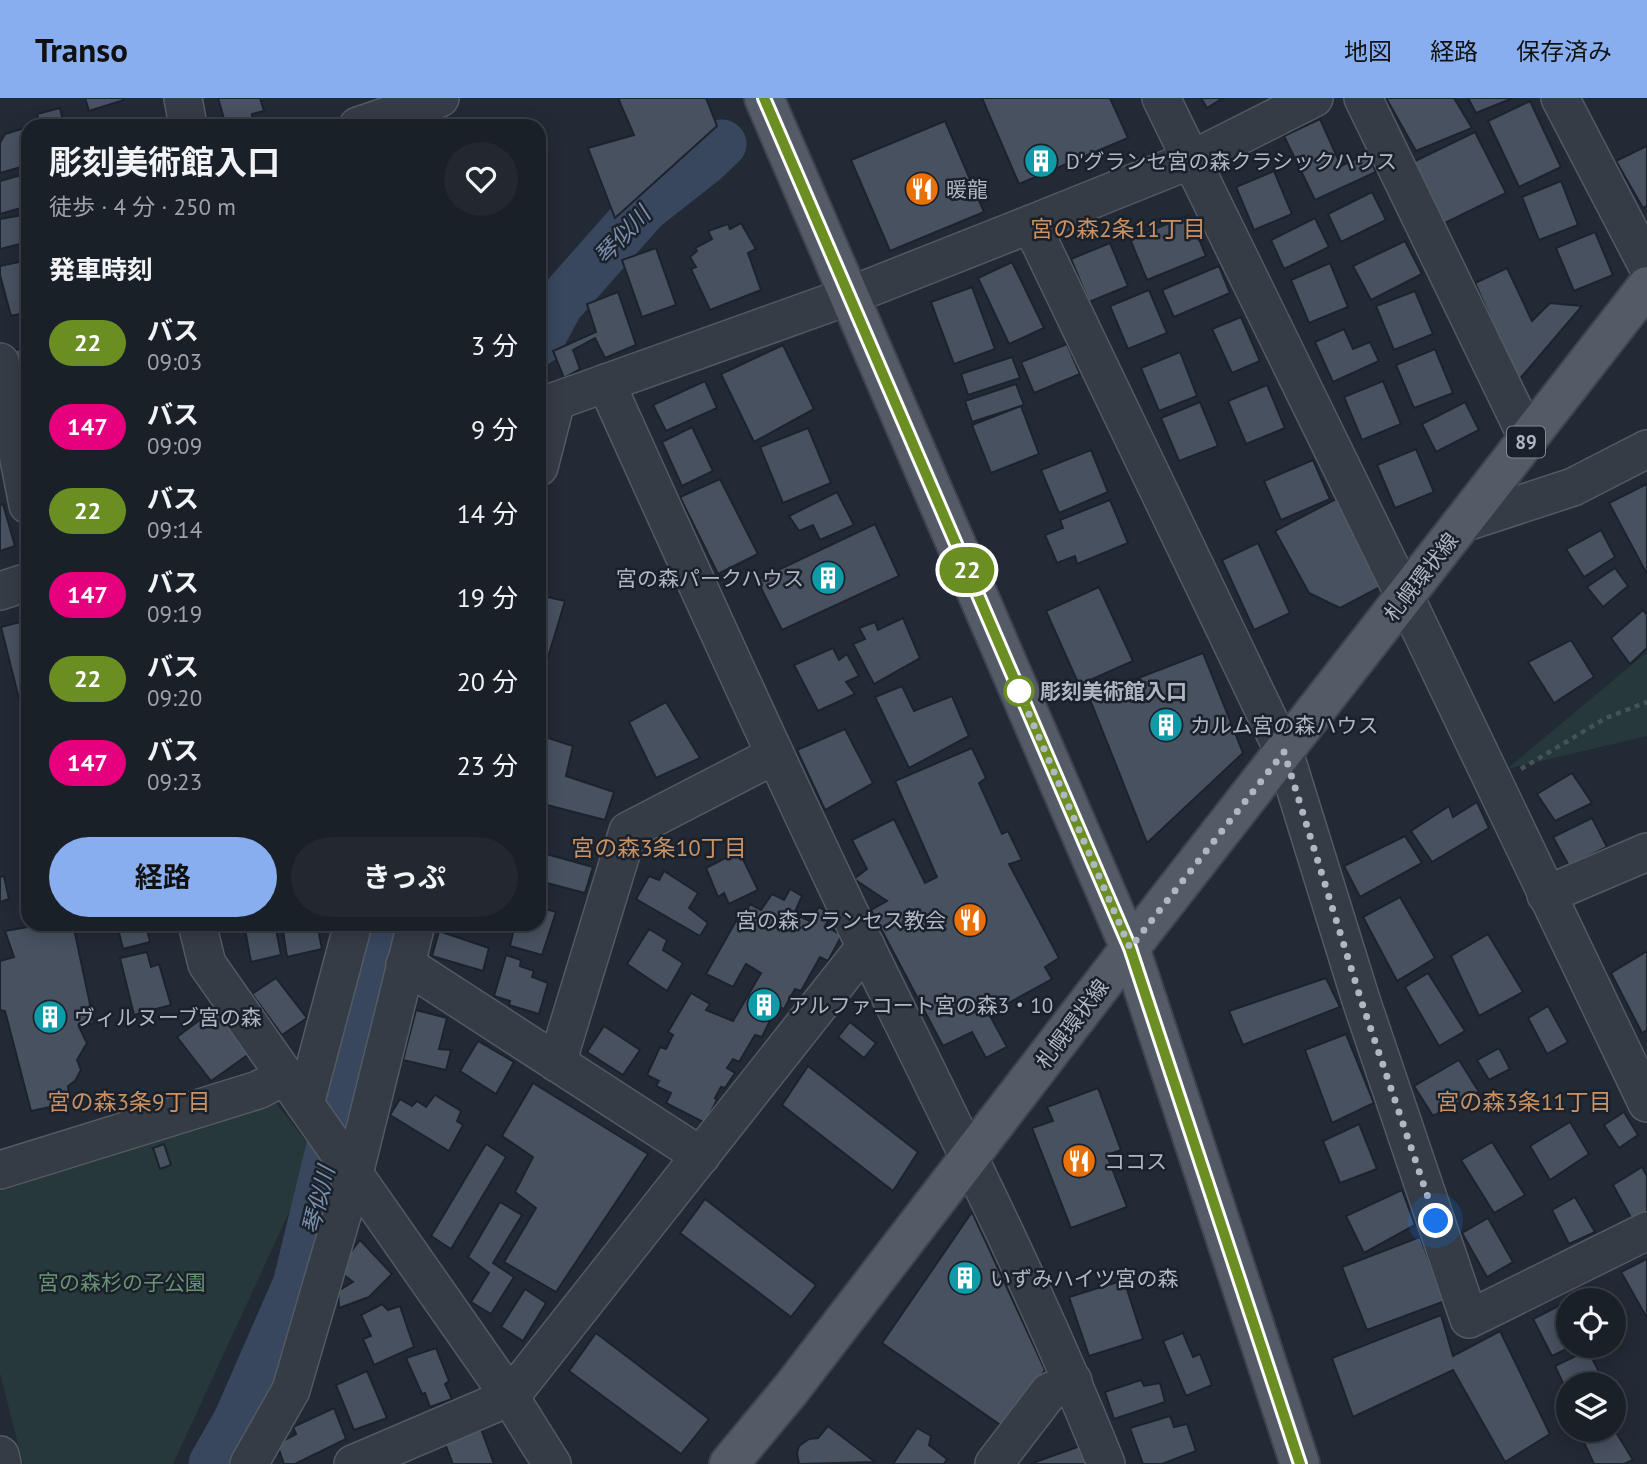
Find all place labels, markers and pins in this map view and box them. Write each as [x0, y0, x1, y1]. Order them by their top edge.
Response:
building icon: D'グランセ宮の森クラシックハウス [1022, 142, 1060, 180]
place label: D'グランセ宮の森クラシックハウス [1066, 148, 1397, 175]
restaurant icon: 暖龍 [903, 170, 941, 208]
place label: 暖龍 [946, 176, 988, 203]
building icon: 宮の森パークハウス [809, 559, 847, 597]
place label: 宮の森パークハウス [616, 565, 804, 592]
marker: 彫刻美術館入口 [1004, 676, 1034, 706]
place label: 彫刻美術館入口 [1040, 678, 1187, 705]
building icon: カルム宮の森ハウス [1147, 706, 1185, 744]
place label: カルム宮の森ハウス [1190, 712, 1379, 739]
restaurant icon: 宮の森フランセス教会 [951, 901, 989, 939]
place label: 宮の森フランセス教会 [736, 907, 946, 934]
building icon: アルファコート宮の森3・10 [745, 986, 783, 1024]
place label: アルファコート宮の森3・10 [788, 992, 1053, 1019]
building icon: ヴィルヌーブ宮の森 [31, 998, 69, 1036]
place label: ヴィルヌーブ宮の森 [74, 1004, 262, 1031]
restaurant icon: ココス [1060, 1142, 1098, 1180]
place label: ココス [1104, 1148, 1167, 1175]
building icon: いずみハイツ宮の森 [946, 1259, 984, 1297]
place label: いずみハイツ宮の森 [990, 1265, 1179, 1292]

